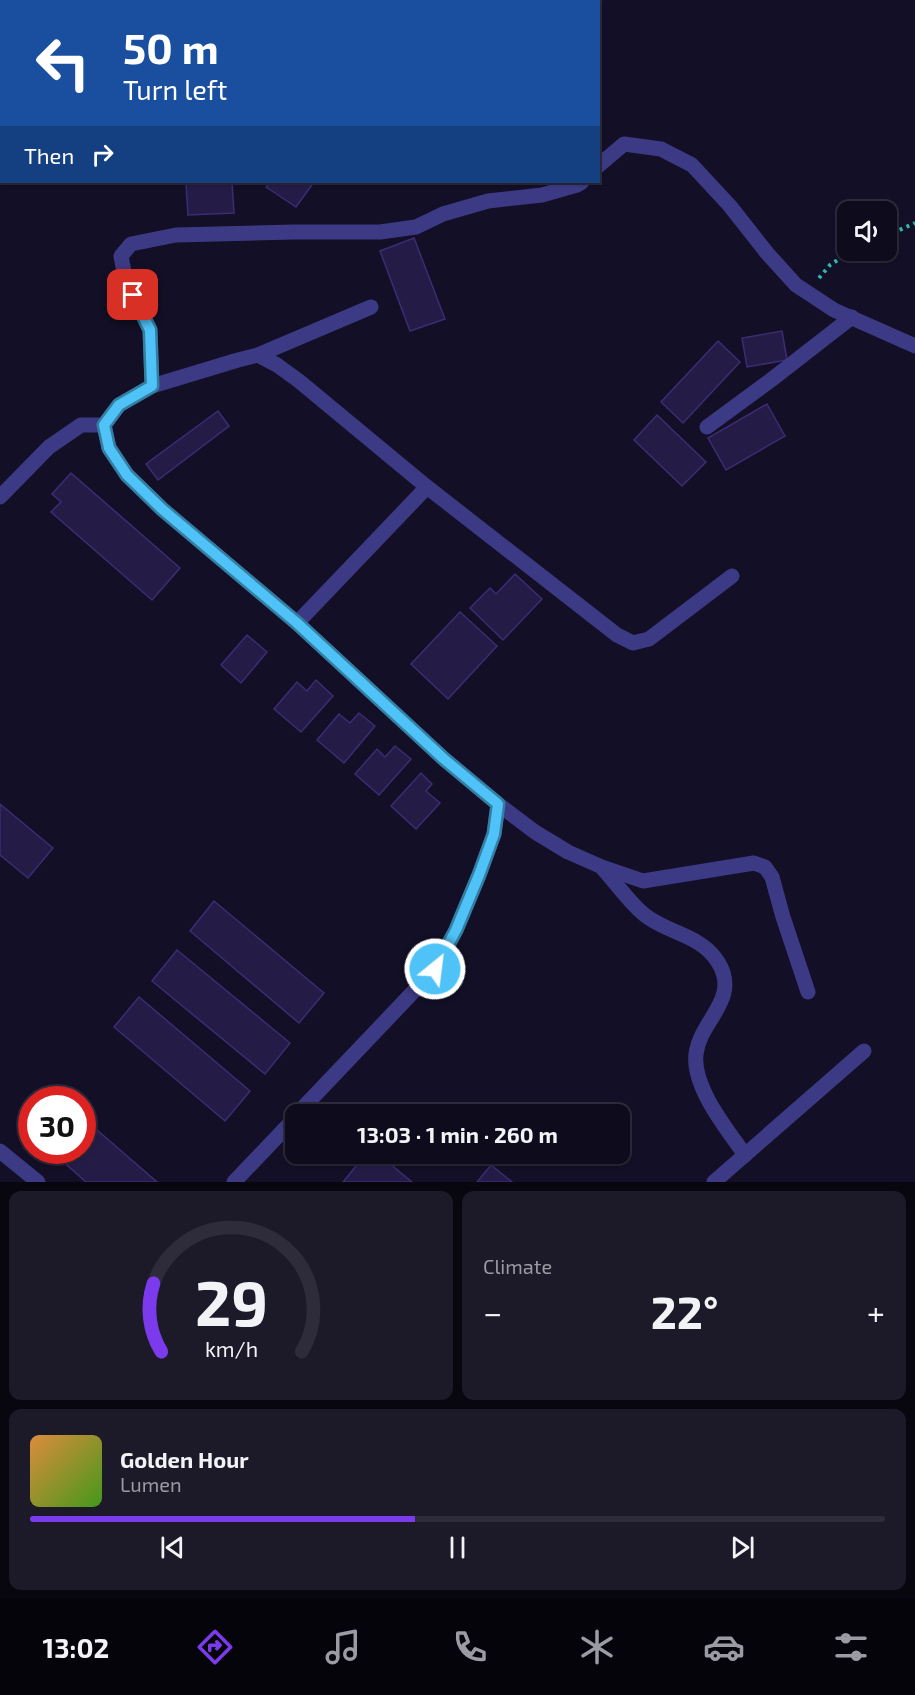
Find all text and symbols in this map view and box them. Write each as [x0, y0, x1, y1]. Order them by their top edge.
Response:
text: 50 m [123, 22, 219, 72]
icon: left [24, 24, 102, 102]
text: Turn left [123, 73, 227, 105]
icon: right [86, 138, 119, 171]
text: Then [24, 142, 74, 168]
map controls [837, 201, 897, 261]
button: sound [837, 201, 897, 261]
pin [107, 269, 158, 320]
icon: arrive [116, 278, 149, 311]
position arrow [403, 937, 467, 1001]
speed limit sign: 30 [18, 1086, 96, 1164]
text: 13:03 · 1 min · 260 m [357, 1121, 558, 1147]
text: Climate [483, 1254, 552, 1278]
text: 29 [194, 1264, 268, 1339]
text: 22° [651, 1284, 718, 1338]
text: − [483, 1292, 502, 1332]
text: + [867, 1292, 885, 1332]
text: km/h [204, 1337, 258, 1362]
text: Golden Hour [120, 1446, 249, 1472]
text: Lumen [120, 1472, 182, 1496]
icon: previous [156, 1531, 189, 1564]
icon: pause [441, 1531, 474, 1564]
icon: next [726, 1531, 759, 1564]
icon: directions [194, 1626, 236, 1668]
icon: music [322, 1626, 364, 1668]
icon: phone [449, 1626, 491, 1668]
icon: climate [576, 1626, 618, 1668]
icon: car [703, 1626, 745, 1668]
icon: filters [830, 1626, 872, 1668]
text: 13:02 [43, 1631, 109, 1663]

